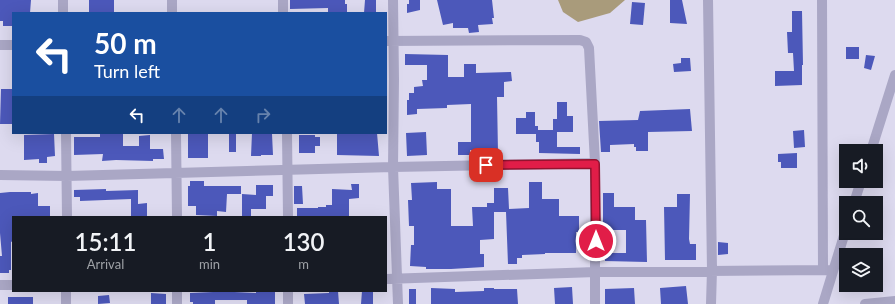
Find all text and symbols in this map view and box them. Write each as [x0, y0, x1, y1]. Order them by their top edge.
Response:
text: 50 m [94, 26, 157, 60]
icon: left [28, 28, 80, 80]
text: Turn left [94, 60, 160, 82]
icon: left [126, 104, 148, 126]
icon: ahead [168, 104, 190, 126]
icon: ahead [210, 104, 232, 126]
icon: right [252, 104, 274, 126]
map controls [839, 144, 883, 292]
button: sound [839, 144, 883, 188]
pin [469, 148, 503, 182]
icon: arrive [475, 154, 497, 176]
button: search [839, 196, 883, 240]
position arrow [575, 220, 617, 262]
text: 15:11 [75, 227, 136, 256]
text: 1 [203, 227, 216, 256]
text: 130 [283, 227, 324, 256]
button: layers [839, 248, 883, 292]
text: Arrival [87, 256, 124, 272]
text: min [199, 256, 220, 272]
text: m [298, 256, 309, 272]

